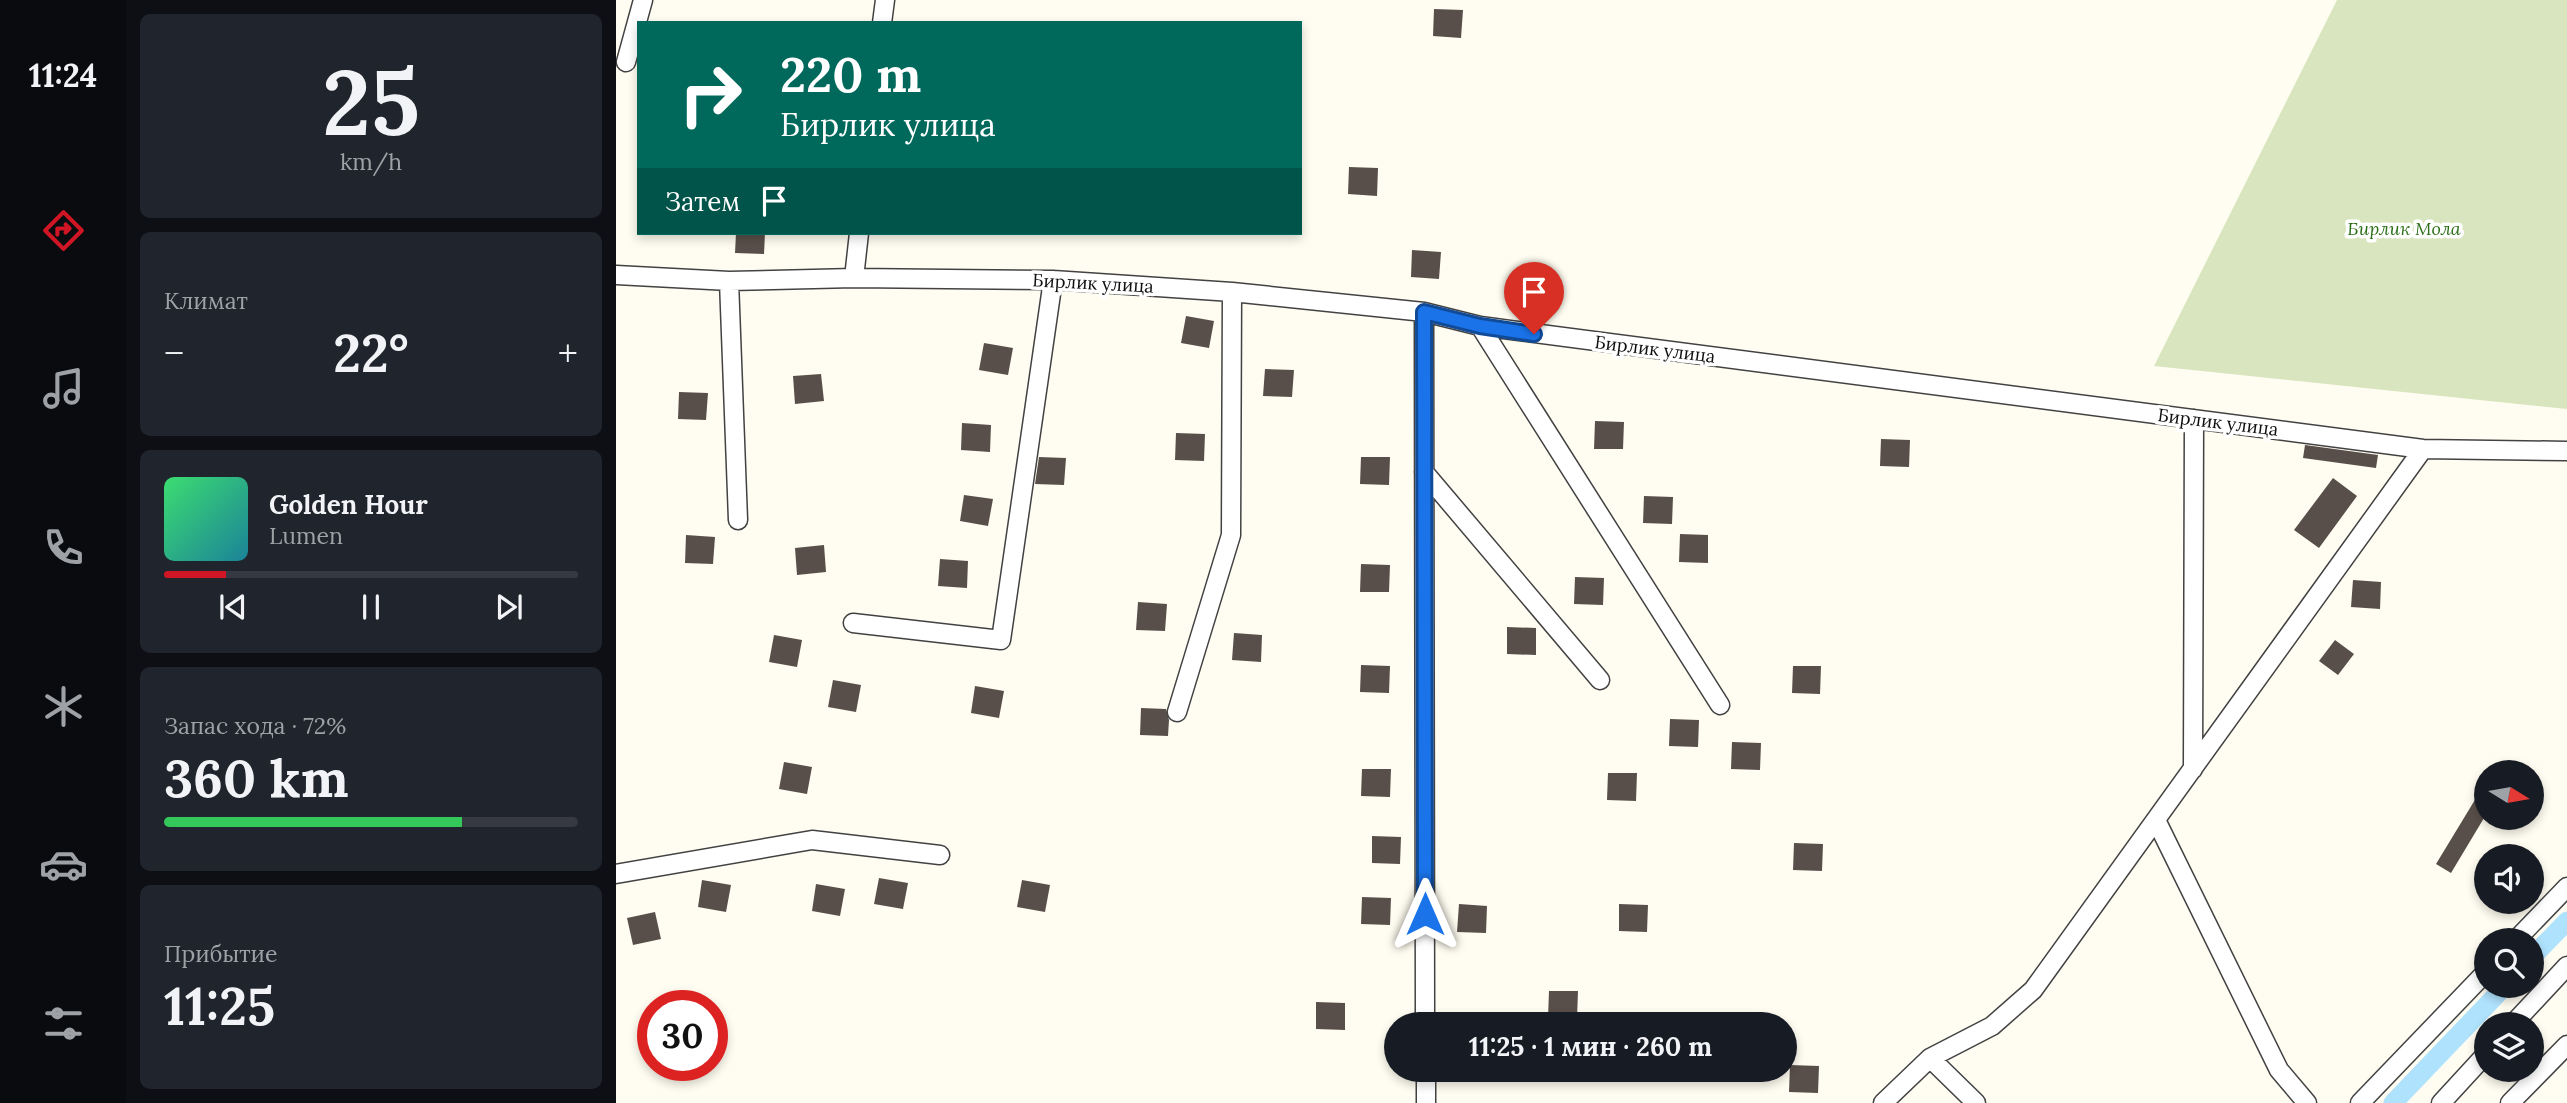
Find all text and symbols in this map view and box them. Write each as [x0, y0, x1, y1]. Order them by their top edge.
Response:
text: 25 [322, 43, 420, 160]
text: 220 m [780, 43, 921, 105]
icon: right [665, 49, 756, 140]
text: 11:24 [29, 55, 97, 96]
text: Бирлик улица [780, 104, 996, 145]
text: km/h [340, 147, 402, 176]
icon: arrive [755, 182, 793, 220]
text: Затем [665, 185, 741, 218]
icon: directions [39, 206, 88, 255]
park label: Бирлик Мола [2347, 217, 2461, 240]
pin [1504, 262, 1564, 334]
street label: Бирлик улица [1032, 268, 1154, 298]
icon: arrive [1515, 273, 1553, 311]
text: Климат [164, 286, 248, 315]
text: 22° [333, 320, 409, 386]
text: − [164, 329, 184, 377]
text: + [558, 329, 578, 377]
street label: Бирлик улица [1593, 330, 1717, 368]
icon: music [39, 364, 88, 413]
street label: Бирлик улица [2156, 403, 2280, 441]
text: Golden Hour [269, 488, 428, 521]
text: Lumen [269, 521, 343, 550]
icon: phone [39, 523, 88, 572]
icon: previous [214, 588, 252, 626]
icon: pause [352, 588, 390, 626]
icon: next [490, 588, 528, 626]
icon: climate [39, 682, 88, 731]
text: Запас хода · 72% [164, 711, 346, 740]
text: 360 km [164, 745, 349, 811]
north arrow [2474, 760, 2544, 830]
map controls [2474, 760, 2544, 1082]
icon: car [39, 840, 88, 889]
button: sound [2474, 844, 2544, 914]
position arrow [1388, 877, 1462, 951]
button: search [2474, 928, 2544, 998]
text: Прибытие [164, 939, 278, 968]
text: 11:25 [164, 973, 275, 1039]
speed limit sign: 30 [637, 990, 728, 1081]
icon: filters [39, 999, 88, 1048]
button: layers [2474, 1012, 2544, 1082]
text: 11:25 · 1 мин · 260 m [1469, 1030, 1712, 1063]

